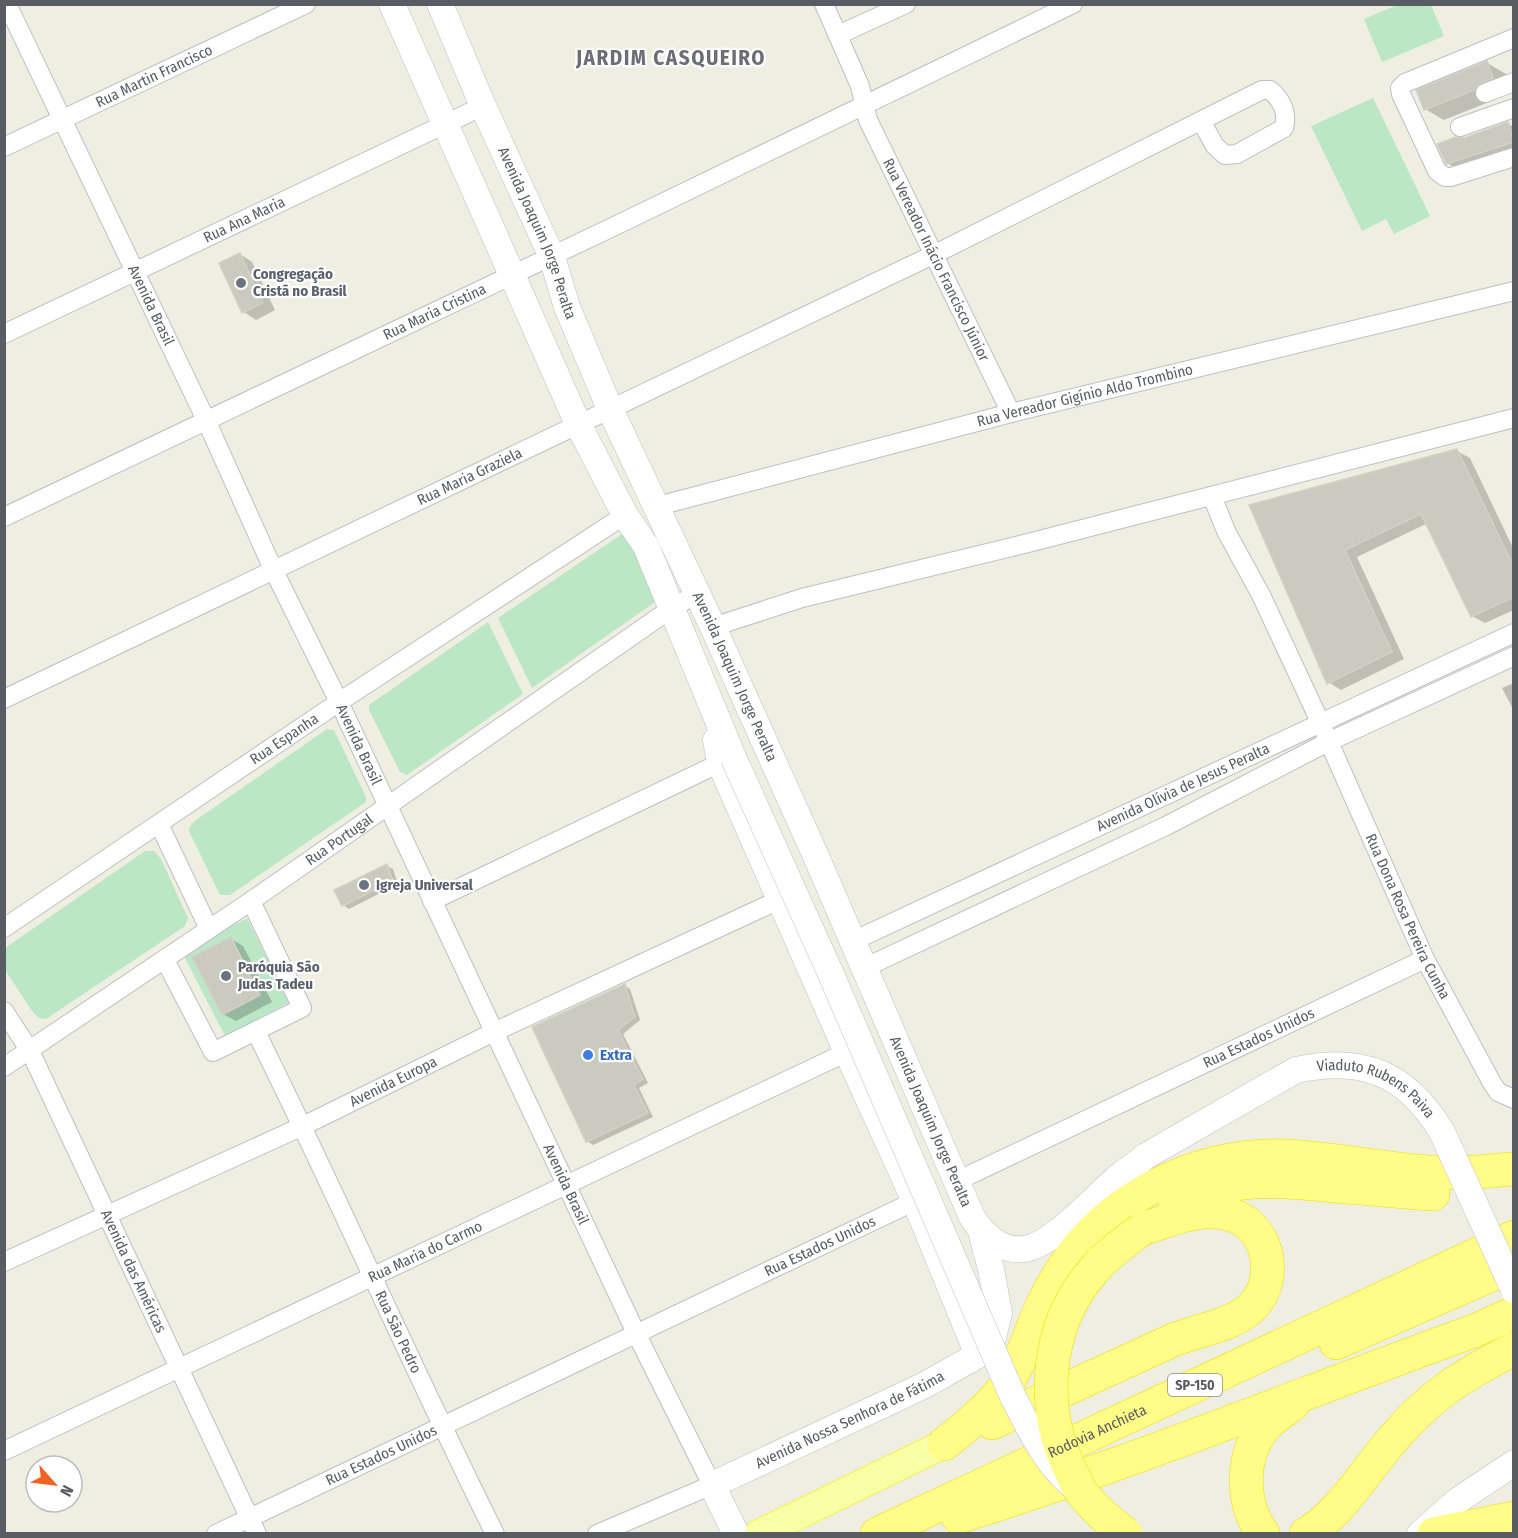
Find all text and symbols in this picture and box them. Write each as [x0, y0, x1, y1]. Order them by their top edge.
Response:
street label: Rua Martin Francisco [93, 41, 215, 111]
district label: JARDIM CASQUEIRO [575, 45, 766, 71]
street label: Avenida Joaquim Jorge Peralta [494, 144, 580, 322]
street label: Rua Vereador Inácio Francisco Júnior [879, 155, 994, 365]
street label: Rua Ana Maria [201, 193, 288, 247]
street label: Avenida Brasil [124, 262, 178, 348]
place label: Congregação Cristã no Brasil [253, 265, 348, 300]
marker: Congregação Cristã no Brasil [234, 276, 248, 290]
street label: Rua Maria Cristina [380, 280, 489, 344]
street label: Rua Vereador Gigínio Aldo Trombino [975, 360, 1195, 431]
street label: Rua Maria Graziela [414, 444, 525, 509]
street label: Avenida Joaquim Jorge Peralta [689, 589, 781, 764]
street label: Avenida Brasil [332, 701, 386, 788]
street label: Rua Espanha [247, 710, 322, 768]
street label: Avenida Olívia de Jesus Peralta [1094, 739, 1272, 835]
street label: Rua Portugal [302, 810, 376, 869]
street label: Rua Dona Rosa Pereira Cunha [1362, 831, 1454, 1002]
place label: Igreja Universal [376, 876, 474, 894]
marker: Igreja Universal [357, 878, 371, 892]
place label: Paróquia São Judas Tadeu [237, 958, 320, 993]
marker: Paróquia São Judas Tadeu [219, 969, 233, 983]
street label: Rua Estados Unidos [1200, 1004, 1317, 1072]
street label: Avenida Joaquim Jorge Peralta [886, 1033, 976, 1210]
place label: Extra [600, 1046, 632, 1064]
marker: Extra [581, 1048, 595, 1062]
street label: Avenida Europa [347, 1053, 440, 1111]
street label: Viaduto Rubens Paiva [1316, 1056, 1439, 1121]
street label: Avenida Brasil [539, 1141, 593, 1227]
street label: Avenida das Américas [97, 1207, 170, 1335]
street label: Rua Estados Unidos [761, 1212, 879, 1280]
street label: Rua Maria do Carmo [365, 1217, 485, 1286]
street label: Rua São Pedro [371, 1288, 425, 1376]
street label: Avenida Nossa Senhora de Fátima [753, 1367, 947, 1472]
road number: SP-150 [1168, 1374, 1222, 1396]
street label: Rodovia Anchieta [1045, 1401, 1149, 1462]
street label: Rua Estados Unidos [323, 1421, 440, 1489]
north arrow [24, 1454, 84, 1514]
text: N [56, 1482, 77, 1500]

